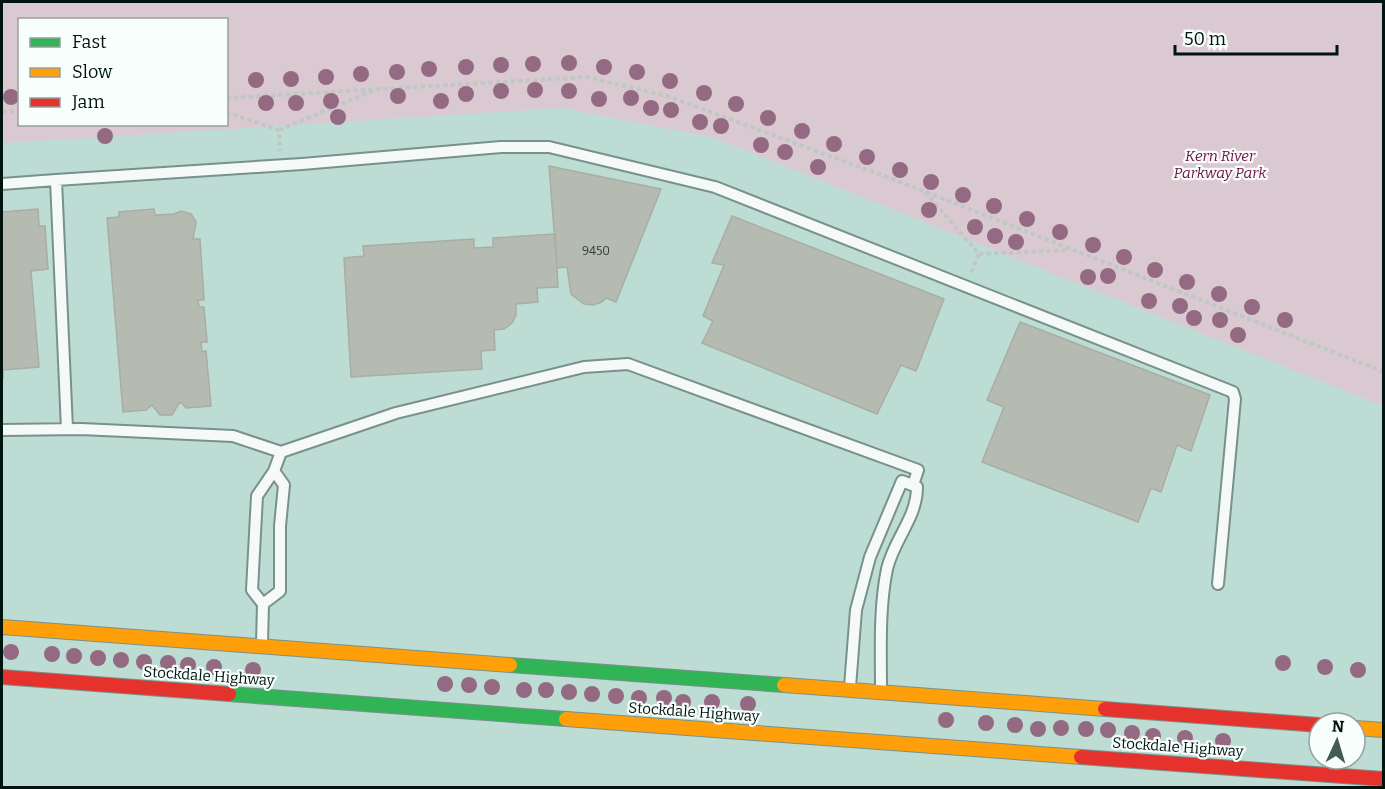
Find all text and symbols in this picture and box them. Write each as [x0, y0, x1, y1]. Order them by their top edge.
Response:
legend [18, 18, 228, 126]
scale bar [1175, 18, 1337, 56]
text: 50 m [1184, 28, 1226, 50]
text: Fast [72, 31, 107, 53]
text: Slow [72, 61, 113, 83]
text: Jam [71, 91, 105, 113]
park label: Kern River Parkway Park [1174, 147, 1267, 182]
house number: 9450 [582, 244, 610, 258]
street label: Stockdale Highway [143, 662, 275, 690]
street label: Stockdale Highway [628, 698, 760, 726]
north arrow [1307, 711, 1367, 771]
text: N [1331, 717, 1345, 736]
street label: Stockdale Highway [1112, 733, 1244, 761]

